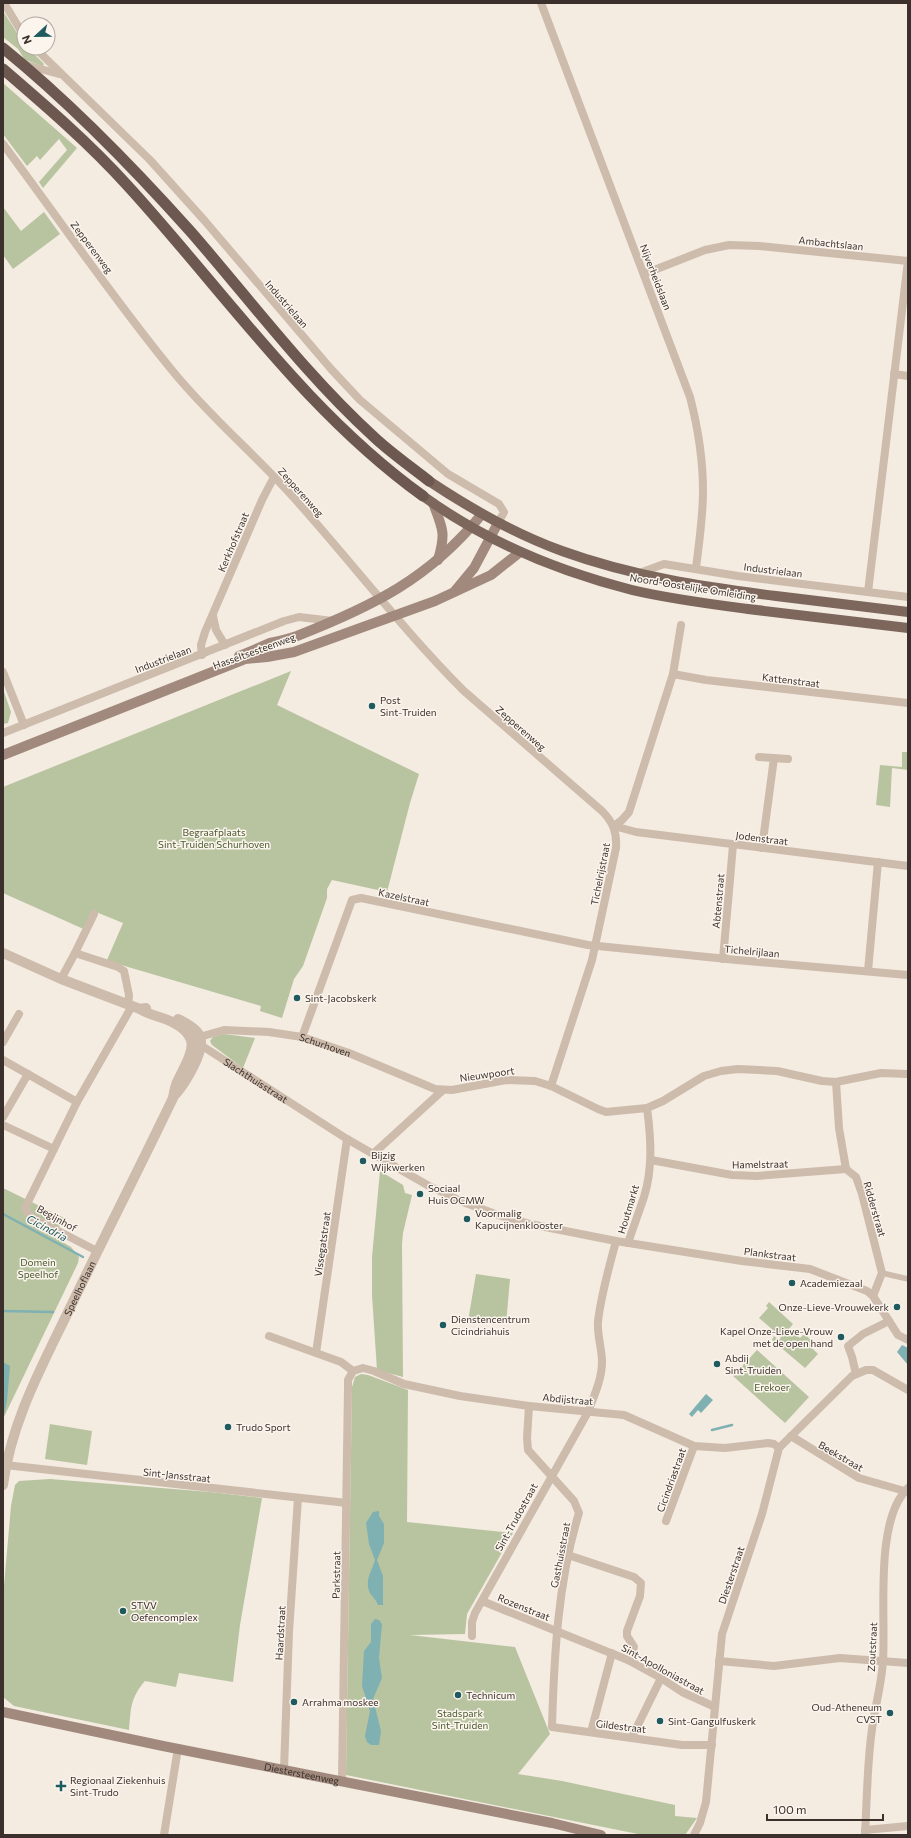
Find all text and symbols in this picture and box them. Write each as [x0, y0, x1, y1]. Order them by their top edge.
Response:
north arrow [16, 16, 56, 56]
text: N [19, 34, 34, 46]
street label: Zepperenweg [68, 218, 116, 276]
street label: Ambachtslaan [798, 234, 864, 252]
street label: Nijverheidslaan [638, 242, 674, 312]
street label: Industrielaan [263, 278, 311, 330]
street label: Zepperenweg [276, 465, 327, 520]
street label: Kerkhofstraat [215, 510, 251, 574]
street label: Industrielaan [743, 560, 803, 580]
street label: Noord-Oostelijke Omleiding [629, 571, 758, 603]
street label: Hasseltsesteenweg [211, 630, 297, 671]
street label: Industrielaan [133, 643, 193, 675]
street label: Kattenstraat [761, 671, 821, 689]
place label: Post Sint-Truiden [380, 694, 436, 718]
marker: Post Sint-Truiden [367, 701, 377, 711]
street label: Zepperenweg [494, 703, 549, 753]
park label: Begraafplaats Sint-Truiden Schurhoven [158, 826, 270, 850]
street label: Jodenstraat [735, 829, 789, 847]
street label: Tichelrijstraat [588, 842, 612, 906]
street label: Abtenstraat [710, 873, 726, 929]
street label: Kazelstraat [377, 886, 431, 908]
street label: Tichelrijlaan [724, 943, 780, 959]
place label: Sint-Jacobskerk [305, 992, 377, 1004]
marker: Sint-Jacobskerk [292, 993, 302, 1003]
street label: Schurhoven [298, 1031, 352, 1059]
street label: Slachthuisstraat [221, 1055, 290, 1105]
street label: Nieuwpoort [459, 1064, 515, 1084]
place label: Bijzig Wijkwerken [371, 1149, 425, 1173]
marker: Bijzig Wijkwerken [358, 1156, 368, 1166]
street label: Hamelstraat [732, 1158, 788, 1170]
street label: Ridderstraat [861, 1180, 889, 1238]
place label: Sociaal Huis OCMW [428, 1182, 484, 1206]
street label: Houtmarkt [615, 1183, 641, 1235]
marker: Sociaal Huis OCMW [415, 1189, 425, 1199]
street label: Begijnhof [35, 1202, 79, 1234]
place label: Voormalig Kapucijnenklooster [475, 1207, 563, 1231]
water label: Cicindria [25, 1211, 70, 1244]
street label: Vissegatstraat [311, 1211, 333, 1277]
marker: Voormalig Kapucijnenklooster [462, 1214, 472, 1224]
street label: Plankstraat [743, 1245, 797, 1263]
park label: Domein Speelhof [18, 1256, 58, 1280]
street label: Speelhoflaan [61, 1259, 98, 1318]
place label: Academiezaal [800, 1277, 862, 1289]
marker: Academiezaal [787, 1278, 797, 1288]
place label: Onze-Lieve-Vrouwekerk [779, 1301, 890, 1313]
marker: Onze-Lieve-Vrouwekerk [892, 1302, 902, 1312]
place label: Dienstencentrum Cicindriahuis [451, 1313, 530, 1337]
marker: Dienstencentrum Cicindriahuis [438, 1320, 448, 1330]
place label: Kapel Onze-Lieve-Vrouw met de open hand [720, 1325, 833, 1349]
marker: Kapel Onze-Lieve-Vrouw met de open hand [836, 1332, 846, 1342]
place label: Abdij Sint-Truiden [725, 1352, 781, 1376]
marker: Abdij Sint-Truiden [712, 1359, 722, 1369]
park label: Erekoer [754, 1381, 790, 1393]
street label: Abdijstraat [542, 1391, 594, 1407]
place label: Trudo Sport [236, 1421, 291, 1433]
marker: Trudo Sport [223, 1422, 233, 1432]
street label: Beekstraat [817, 1438, 865, 1474]
street label: Cicindriastraat [654, 1446, 688, 1514]
street label: Sint-Jansstraat [143, 1465, 211, 1485]
street label: Sint-Trudostraat [492, 1481, 540, 1553]
street label: Gasthuisstraat [548, 1521, 572, 1589]
street label: Diesterstraat [716, 1545, 746, 1605]
street label: Parkstraat [330, 1551, 342, 1599]
street label: Rozenstraat [496, 1591, 552, 1623]
place label: STVV Oefencomplex [131, 1599, 198, 1623]
street label: Haardstraat [273, 1605, 287, 1661]
marker: STVV Oefencomplex [118, 1606, 128, 1616]
street label: Zoutstraat [865, 1622, 879, 1672]
street label: Sint-Apolloniastraat [620, 1641, 706, 1697]
place label: Technicum [466, 1689, 515, 1701]
marker: Technicum [453, 1690, 463, 1700]
place label: Arrahma moskee [302, 1696, 379, 1708]
marker: Arrahma moskee [289, 1697, 299, 1707]
place label: Oud-Atheneum CVST [812, 1701, 883, 1725]
park label: Stadspark Sint-Truiden [432, 1707, 488, 1731]
marker: Oud-Atheneum CVST [885, 1708, 895, 1718]
place label: Sint-Gangulfuskerk [668, 1715, 757, 1727]
marker: Sint-Gangulfuskerk [655, 1716, 665, 1726]
street label: Gildestraat [595, 1717, 647, 1735]
street label: Diestersteenweg [263, 1760, 341, 1787]
place label: Regionaal Ziekenhuis Sint-Trudo [70, 1774, 166, 1798]
marker: Regionaal Ziekenhuis Sint-Trudo [55, 1780, 67, 1792]
scale bar [767, 1796, 883, 1822]
text: 100 m [773, 1802, 807, 1816]

